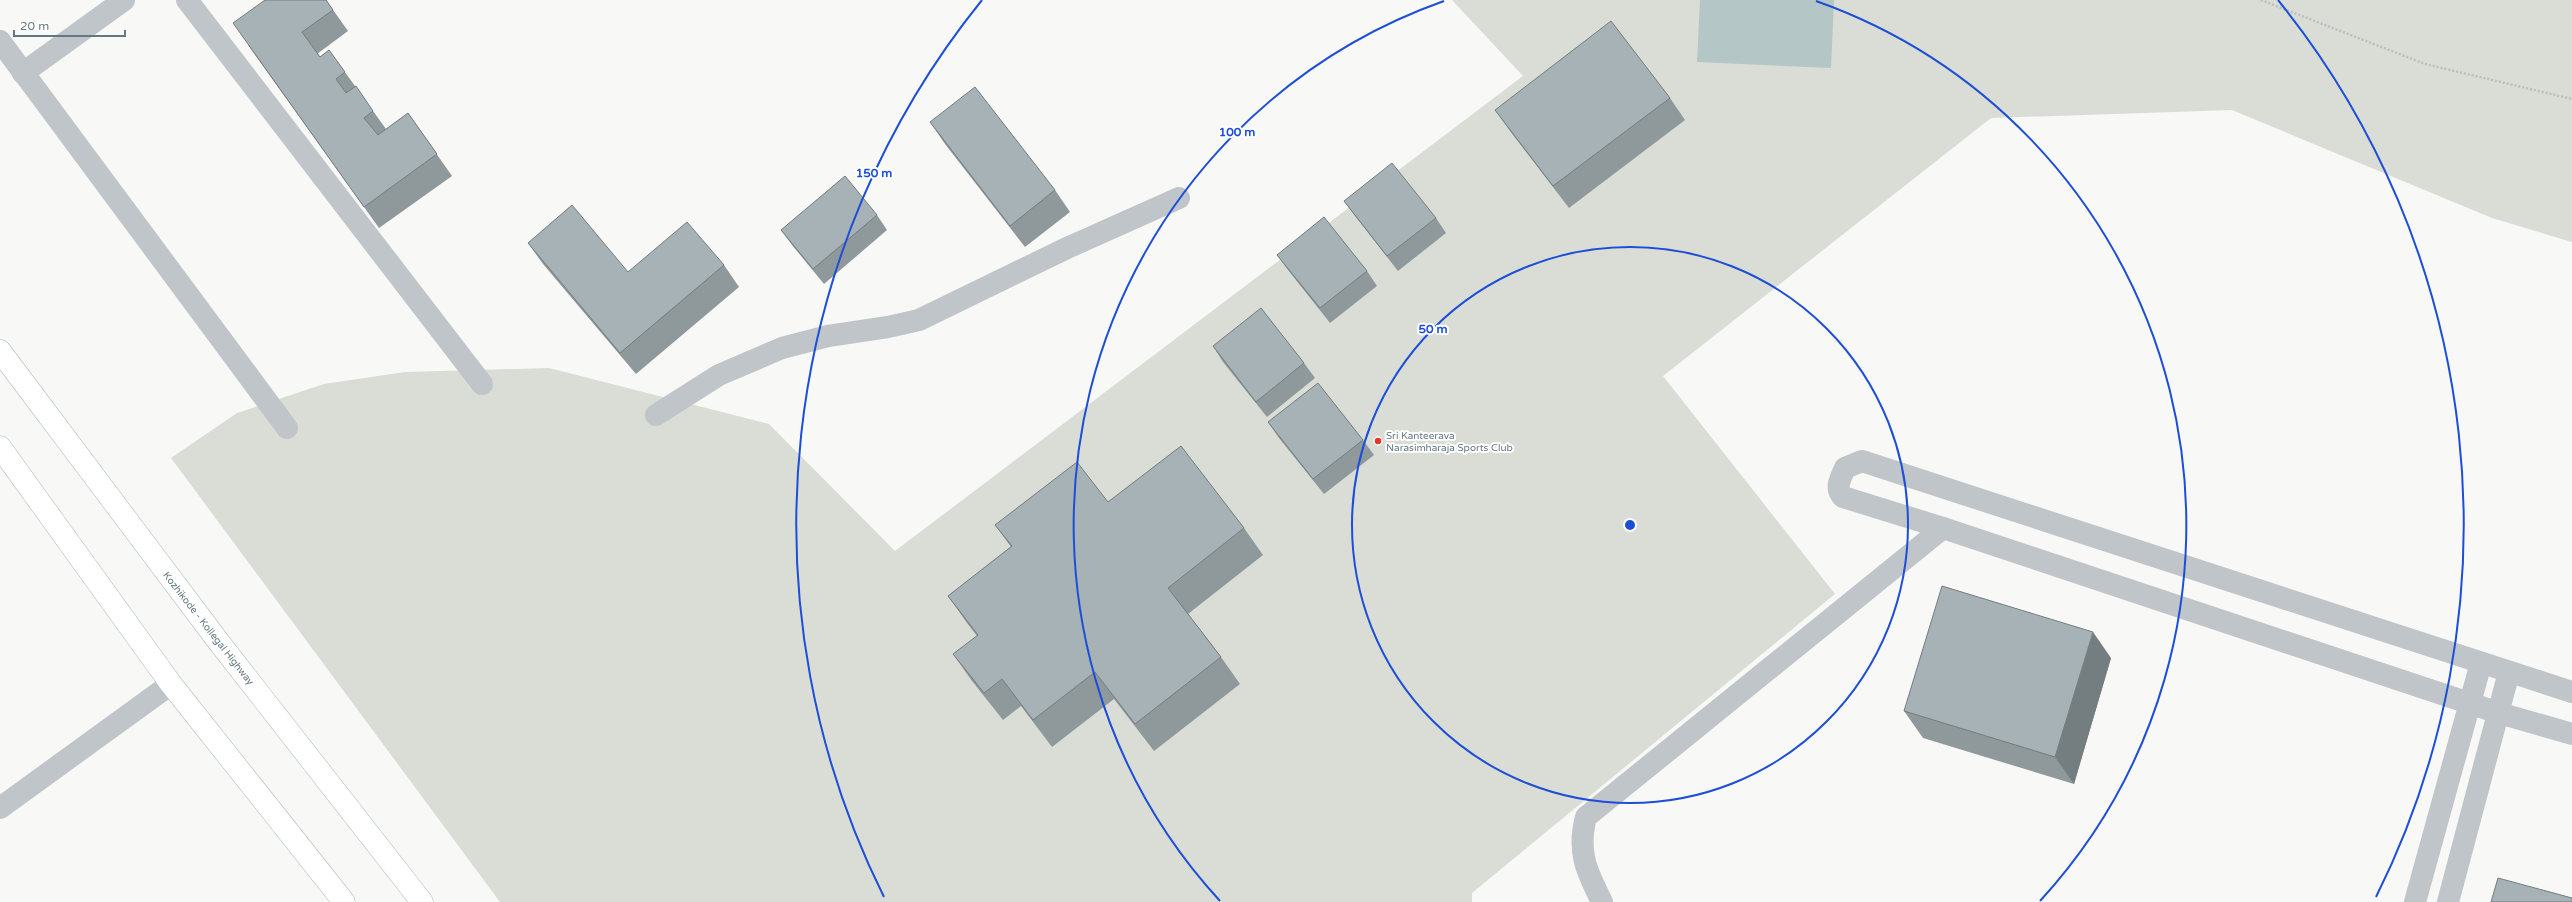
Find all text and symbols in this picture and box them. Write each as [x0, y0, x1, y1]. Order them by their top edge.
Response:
scale bar [14, 12, 125, 38]
text: 20 m [20, 19, 49, 33]
text: 100 m [1219, 125, 1255, 139]
text: 150 m [856, 166, 892, 180]
text: 50 m [1418, 322, 1448, 336]
place label: Sri Kanteerava Narasimharaja Sports Club [1386, 430, 1513, 454]
marker: Sri Kanteerava Narasimharaja Sports Club [1373, 436, 1383, 446]
centre of rings [1623, 518, 1637, 532]
street label: Kozhikode - Kollegal Highway [160, 570, 257, 688]

